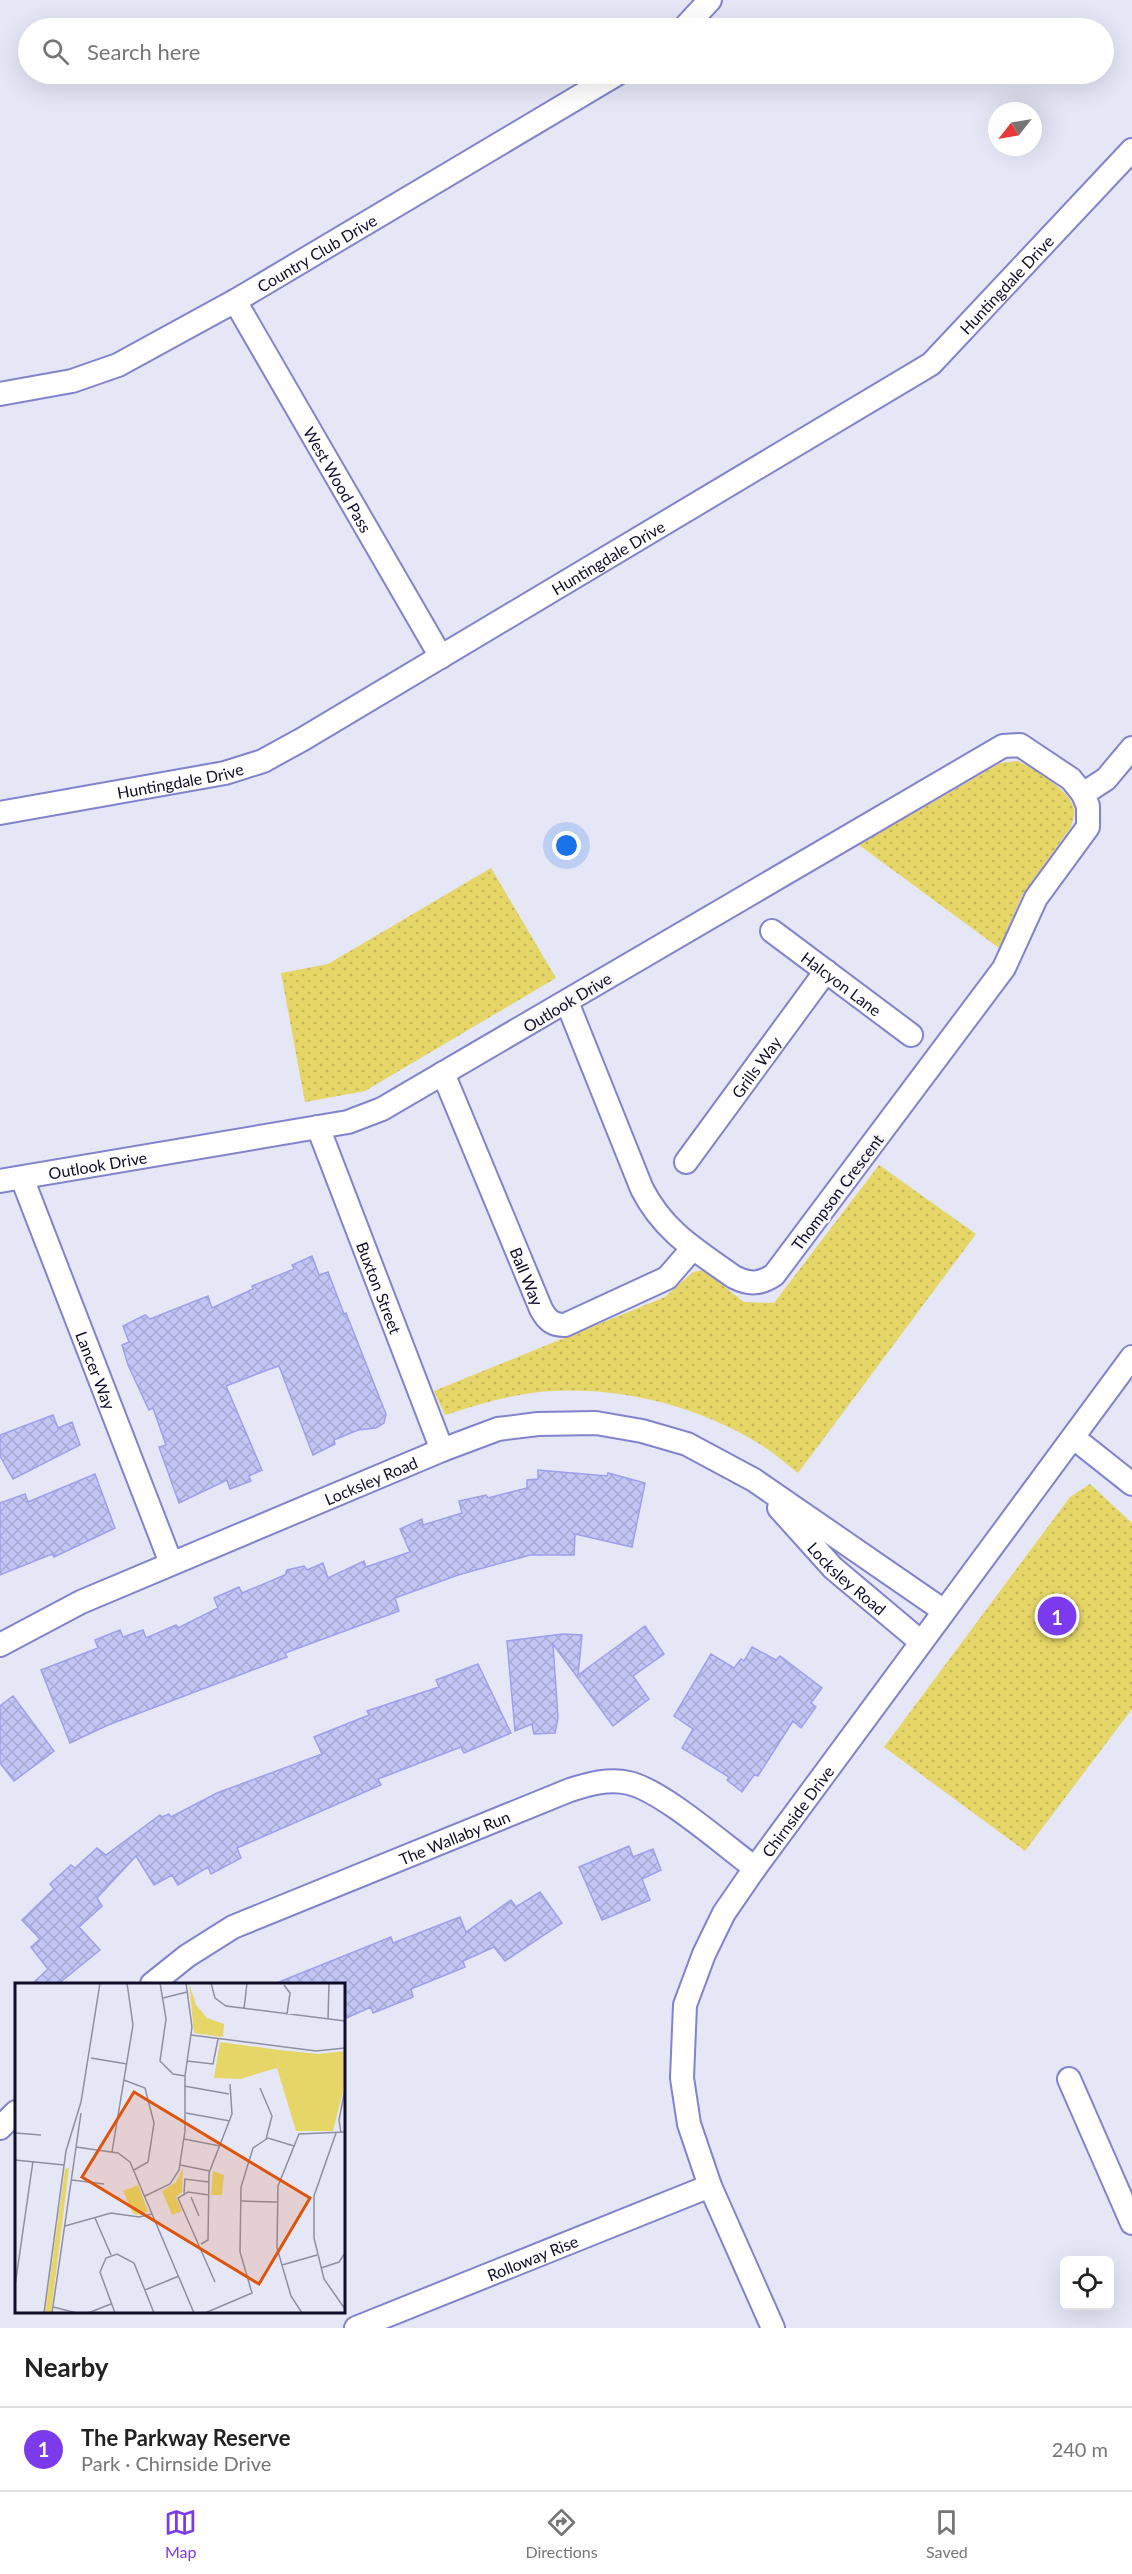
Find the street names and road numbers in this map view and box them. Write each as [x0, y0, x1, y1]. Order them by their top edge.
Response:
street label: Country Club Drive [253, 210, 380, 295]
street label: Huntingdale Drive [955, 231, 1057, 337]
street label: West Wood Pass [300, 423, 376, 536]
street label: Huntingdale Drive [548, 516, 668, 598]
street label: Huntingdale Drive [115, 758, 246, 802]
street label: Halcyon Lane [798, 947, 885, 1019]
street label: Outlook Drive [519, 968, 615, 1036]
street label: Grills Way [727, 1032, 785, 1101]
street label: Thompson Crescent [787, 1130, 887, 1254]
street label: Outlook Drive [47, 1147, 148, 1182]
street label: Buxton Street [353, 1239, 406, 1337]
street label: Ball Way [507, 1244, 548, 1309]
street label: Lancer Way [73, 1328, 120, 1413]
street label: Locksley Road [321, 1452, 420, 1508]
street label: Locksley Road [804, 1538, 890, 1618]
street label: Chirnside Drive [757, 1762, 837, 1860]
street label: The Wallaby Run [396, 1806, 512, 1868]
street label: Rolloway Rise [484, 2230, 581, 2284]

